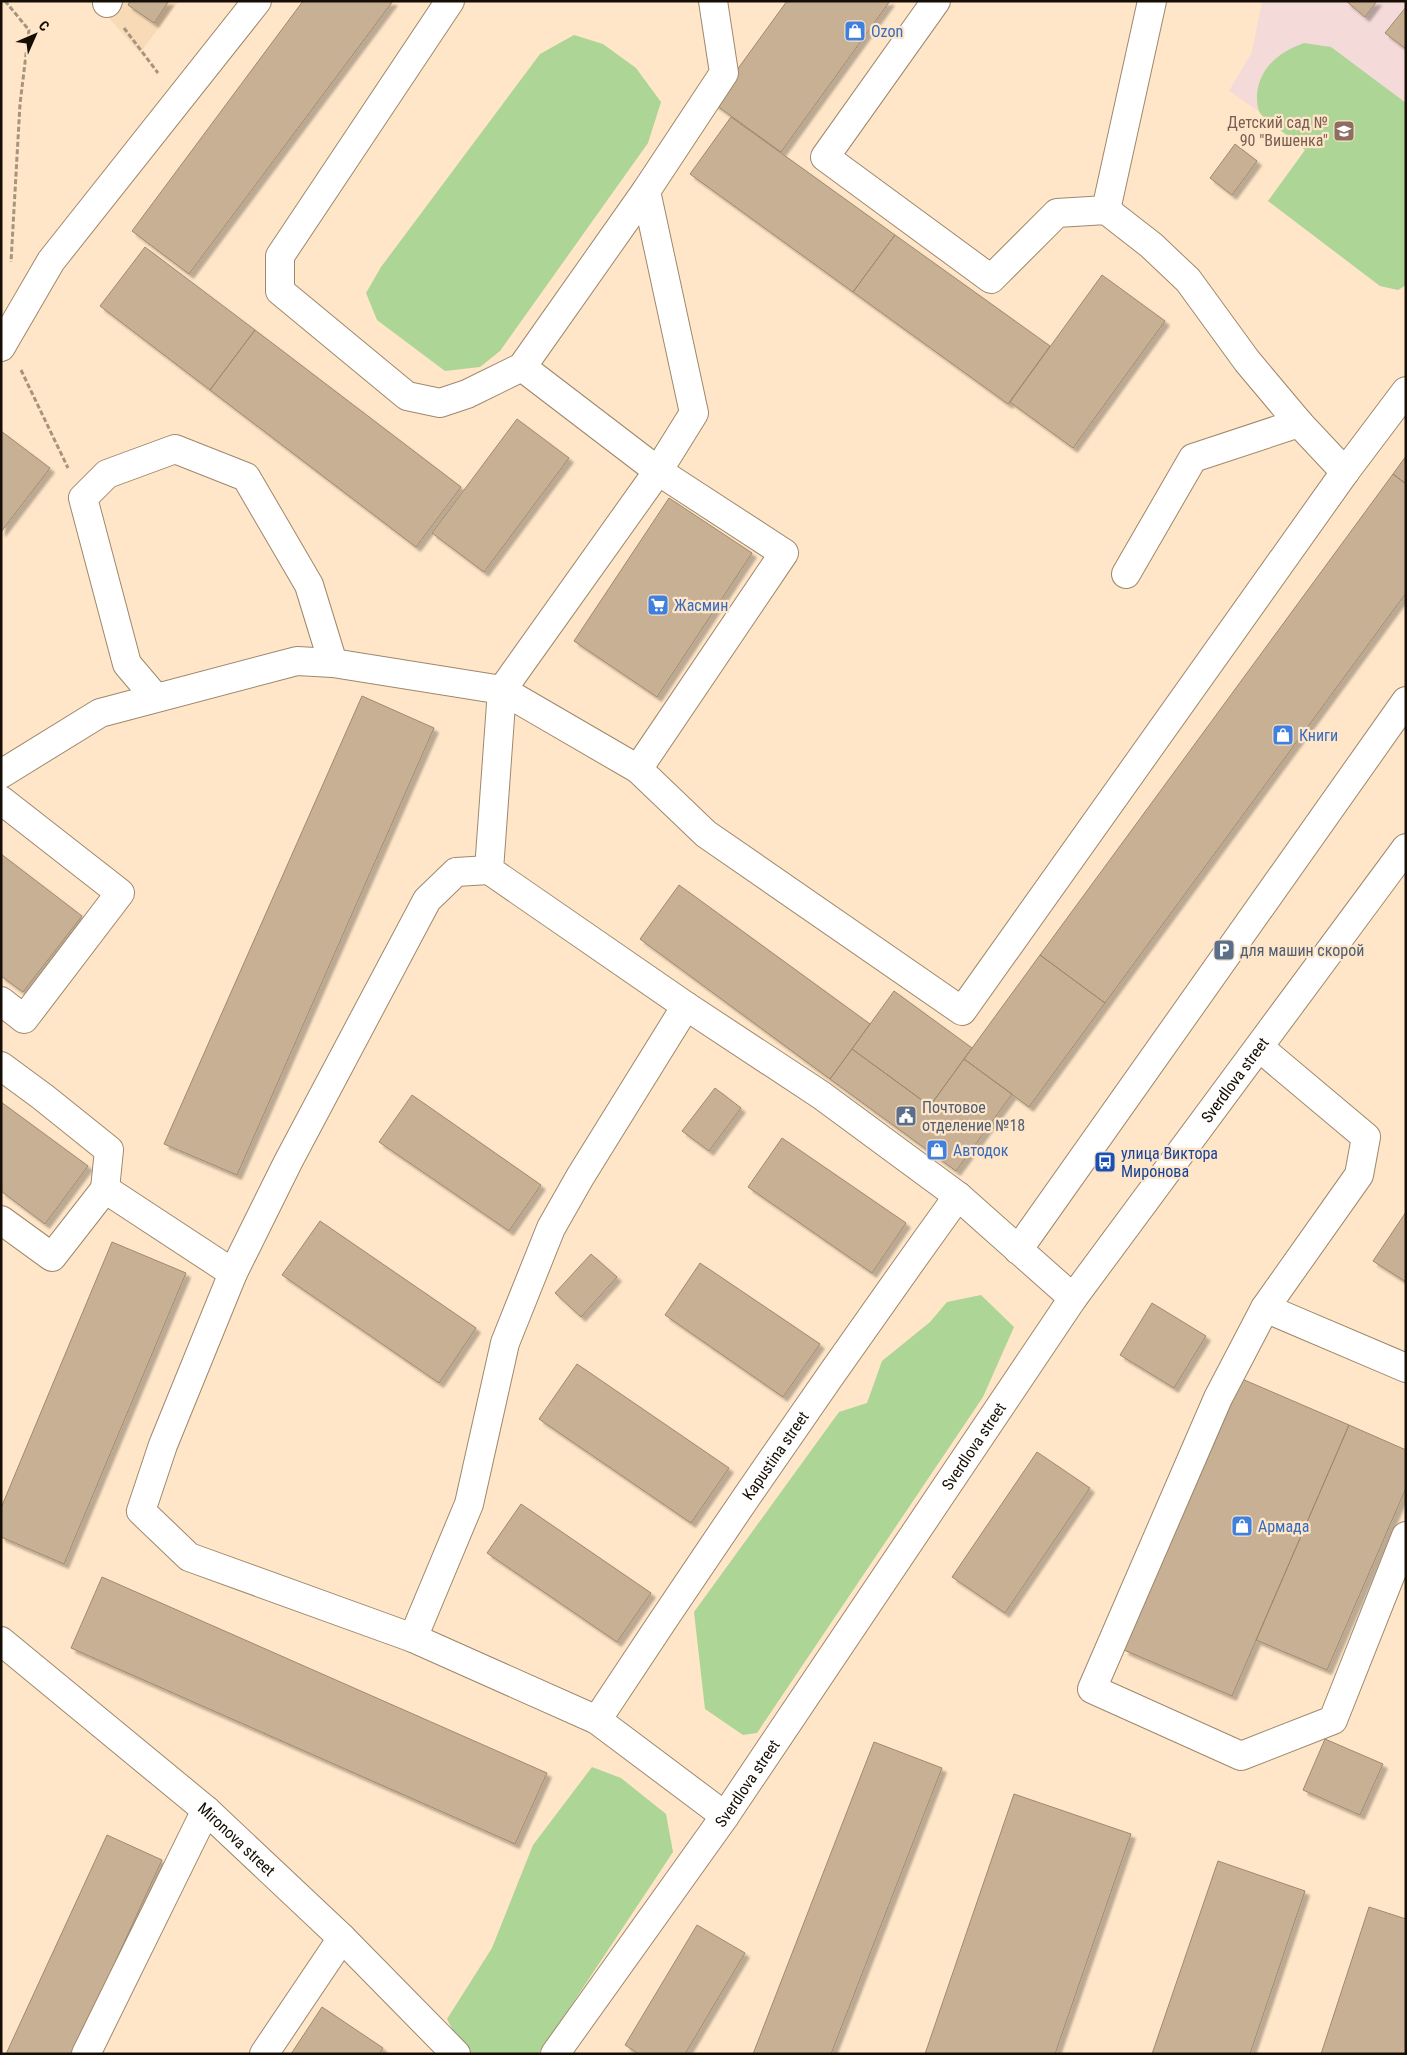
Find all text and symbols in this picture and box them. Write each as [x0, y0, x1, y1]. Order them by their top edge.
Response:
north arrow [10, 10, 60, 60]
text: С [36, 17, 53, 34]
shop icon: Ozon [843, 19, 867, 43]
place label: Ozon [871, 22, 903, 41]
place label: Детский сад № 90 "Вишенка" [1227, 113, 1328, 150]
school or university icon: Детский сад № 90 "Вишенка" [1332, 119, 1356, 143]
supermarket icon: Жасмин [646, 593, 670, 617]
place label: Жасмин [674, 596, 728, 615]
shop icon: Книги [1271, 723, 1295, 747]
place label: Книги [1299, 726, 1338, 745]
parking icon: для машин скорой [1212, 938, 1236, 962]
place label: для машин скорой [1240, 941, 1364, 960]
street label: Sverdlova street [1197, 1033, 1273, 1126]
place label: Почтовое отделение №18 [922, 1098, 1025, 1135]
public building icon: Почтовое отделение №18 [894, 1104, 918, 1128]
shop icon: Автодок [925, 1138, 949, 1162]
place label: Автодок [953, 1141, 1009, 1160]
place label: улица Виктора Миронова [1121, 1144, 1218, 1181]
bus stop icon: улица Виктора Миронова [1093, 1150, 1117, 1174]
street label: Sverdlova street [938, 1399, 1010, 1494]
street label: Kapustina street [738, 1408, 813, 1504]
shop icon: Армада [1230, 1514, 1254, 1538]
place label: Армада [1258, 1517, 1309, 1536]
street label: Sverdlova street [711, 1736, 784, 1831]
street label: Mironova street [194, 1799, 279, 1880]

